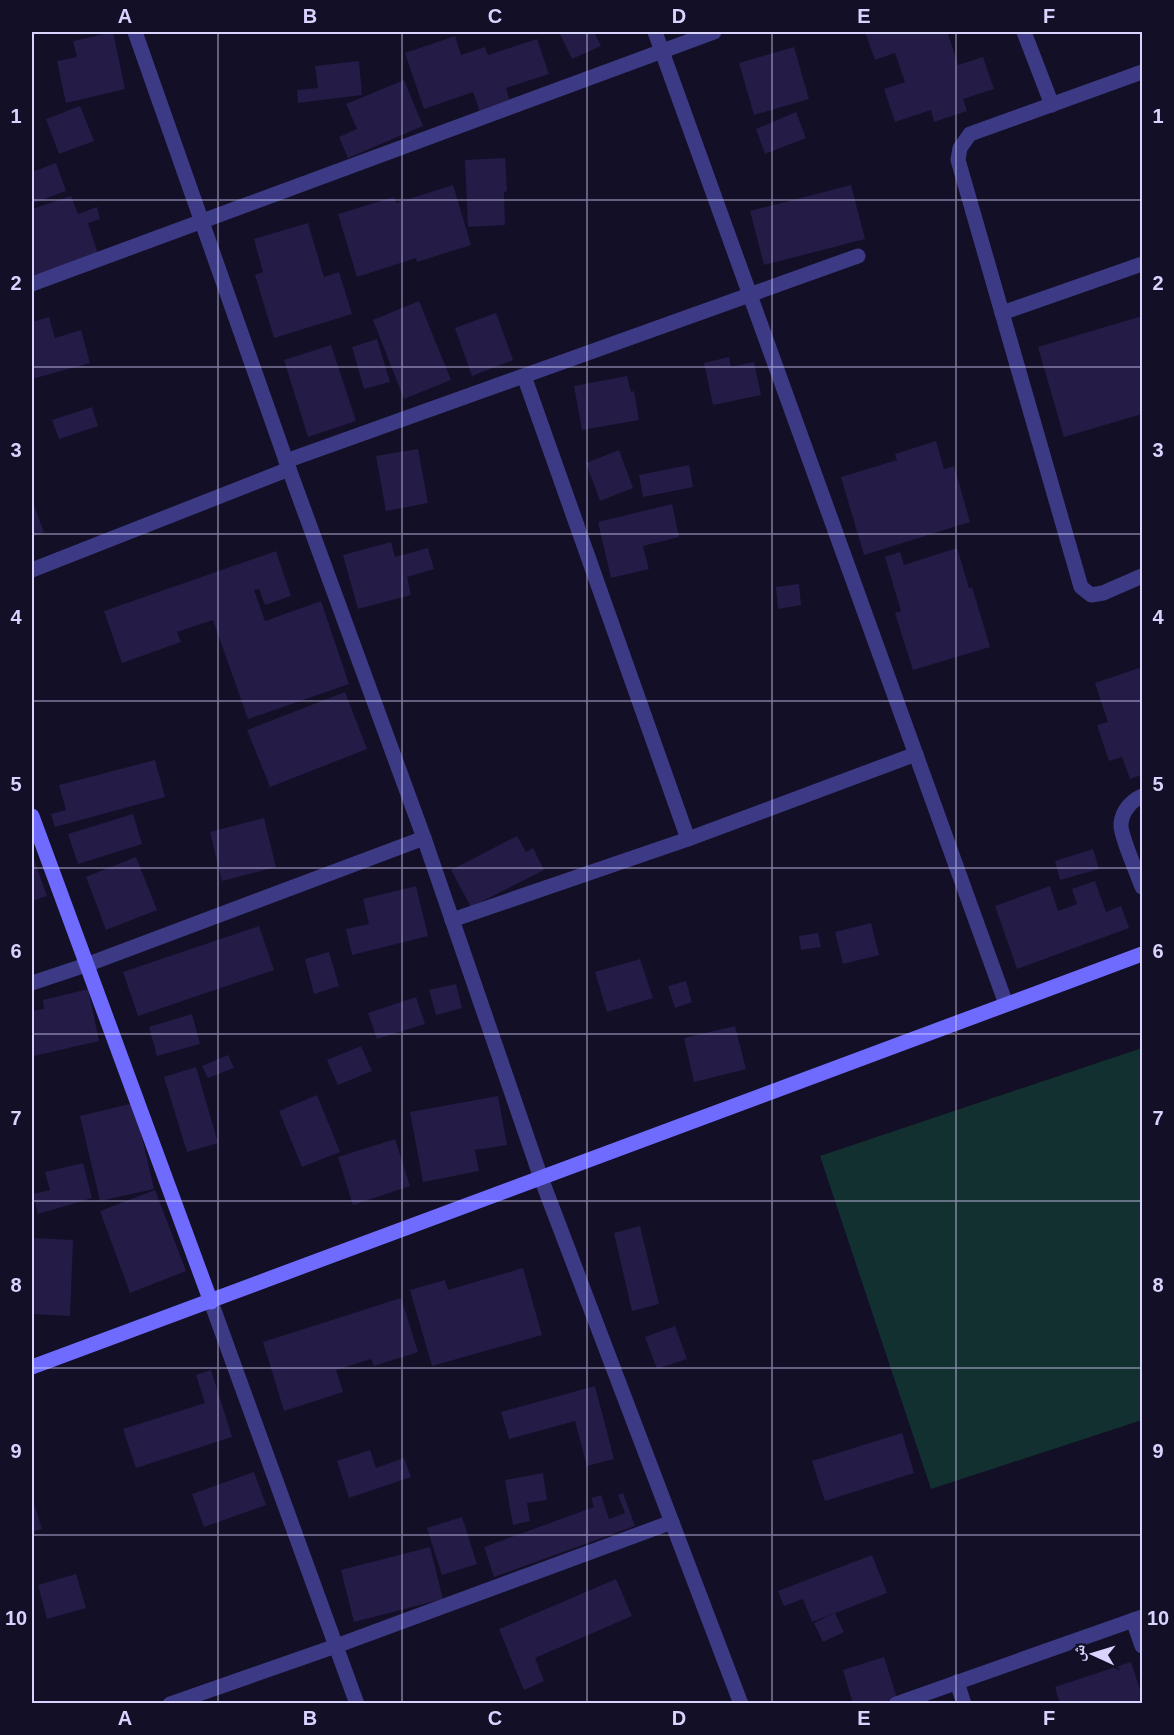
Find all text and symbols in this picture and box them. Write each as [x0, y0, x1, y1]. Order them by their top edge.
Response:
text: A [118, 5, 132, 27]
text: B [303, 5, 317, 27]
text: C [488, 5, 502, 27]
text: D [672, 5, 686, 27]
text: E [857, 5, 871, 27]
text: F [1043, 5, 1055, 27]
text: 1 [10, 105, 22, 127]
text: 1 [1152, 105, 1164, 127]
text: 2 [10, 272, 22, 294]
text: 2 [1152, 272, 1164, 294]
text: 3 [10, 439, 22, 461]
text: 3 [1152, 439, 1164, 461]
text: 4 [10, 606, 22, 628]
text: 4 [1152, 606, 1164, 628]
text: 5 [10, 773, 22, 795]
text: 5 [1152, 773, 1164, 795]
text: 6 [10, 940, 22, 962]
text: 6 [1152, 940, 1164, 962]
text: 7 [10, 1107, 22, 1129]
text: 7 [1152, 1107, 1164, 1129]
text: 8 [10, 1274, 22, 1296]
text: 8 [1152, 1274, 1164, 1296]
text: 9 [10, 1440, 22, 1462]
text: 9 [1152, 1440, 1164, 1462]
text: 10 [5, 1607, 27, 1629]
text: 10 [1147, 1607, 1169, 1629]
north arrow [1063, 1624, 1123, 1684]
text: ش [1069, 1644, 1089, 1662]
text: A [118, 1707, 132, 1729]
text: B [303, 1707, 317, 1729]
text: C [488, 1707, 502, 1729]
text: D [672, 1707, 686, 1729]
text: E [857, 1707, 871, 1729]
text: F [1043, 1707, 1055, 1729]

